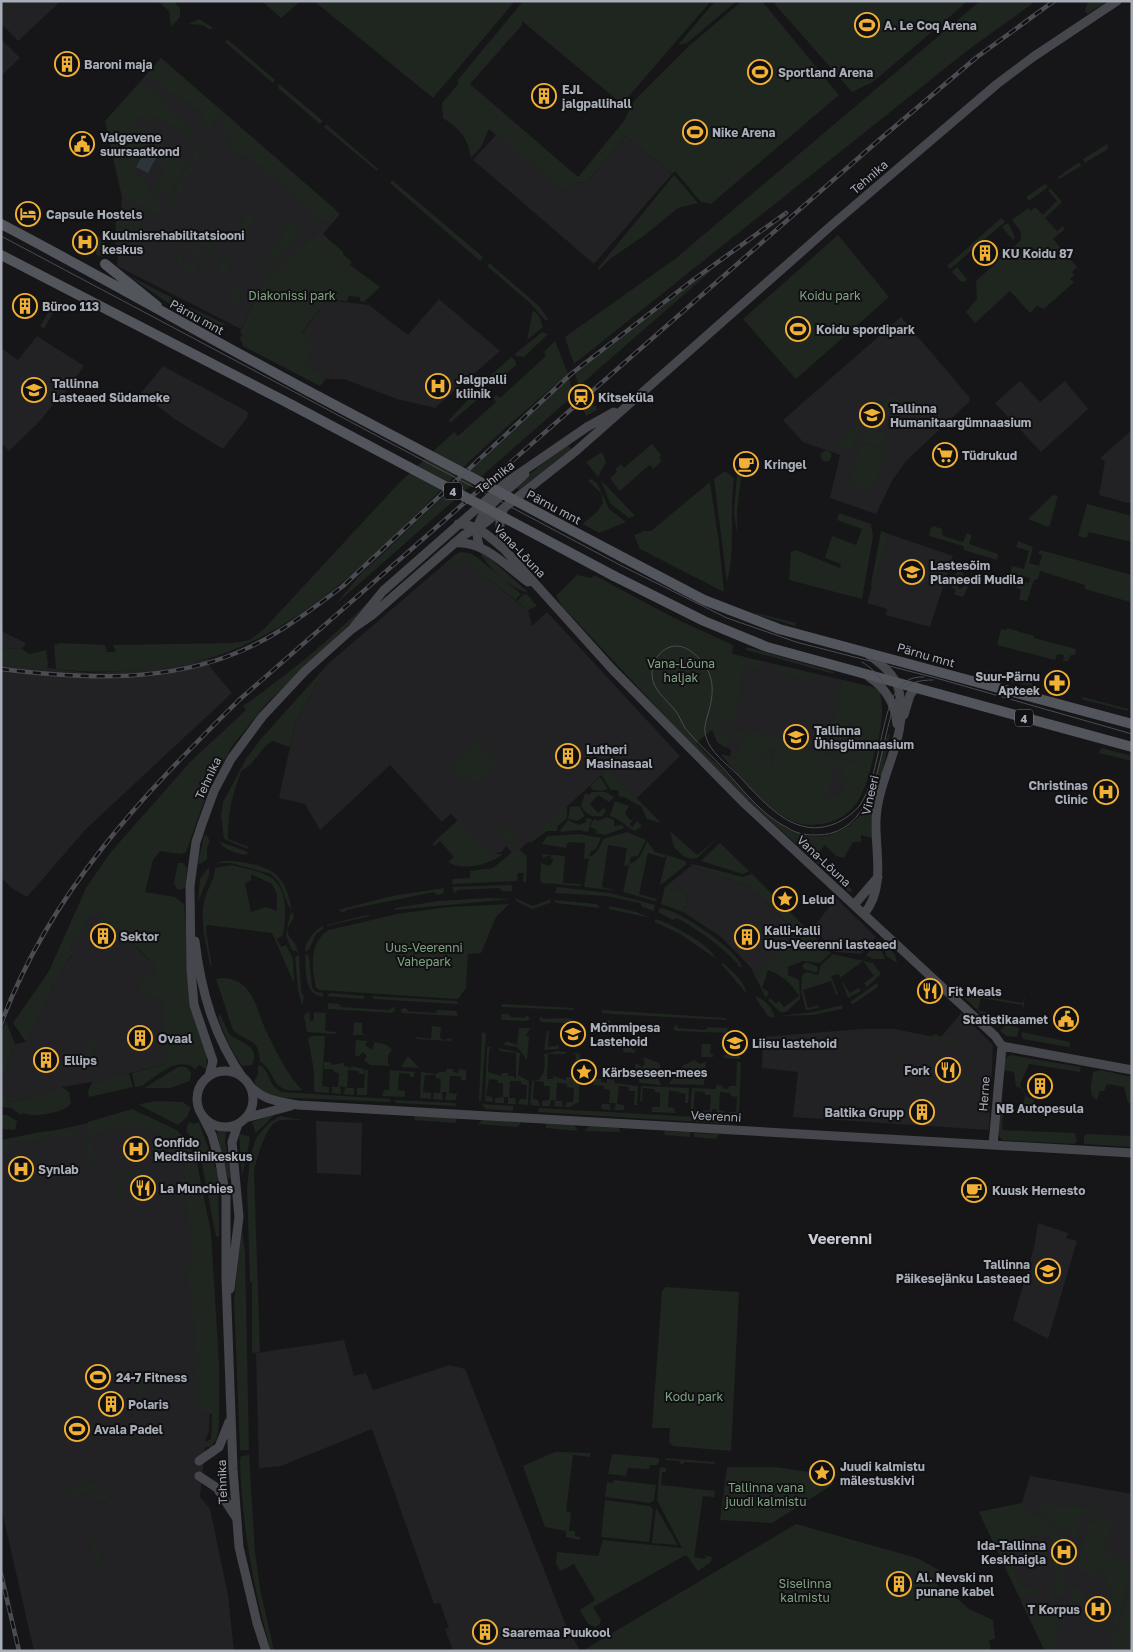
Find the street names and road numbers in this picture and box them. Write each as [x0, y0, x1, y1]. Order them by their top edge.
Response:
street label: Tehnika [847, 157, 891, 197]
street label: Pärnu mnt [167, 296, 227, 338]
street label: Tehnika [473, 457, 517, 497]
road number: 4 [444, 482, 462, 500]
street label: Pärnu mnt [524, 486, 584, 528]
street label: Vana-Lõuna [491, 521, 549, 581]
street label: Pärnu mnt [895, 640, 957, 670]
road number: 4 [1015, 710, 1033, 726]
street label: Tehnika [192, 755, 224, 801]
street label: Vineeri [858, 774, 882, 816]
street label: Vana-Lõuna [794, 832, 854, 890]
street label: Herne [975, 1076, 993, 1112]
street label: Veerenni [690, 1107, 742, 1125]
street label: Tehnika [214, 1459, 230, 1505]

